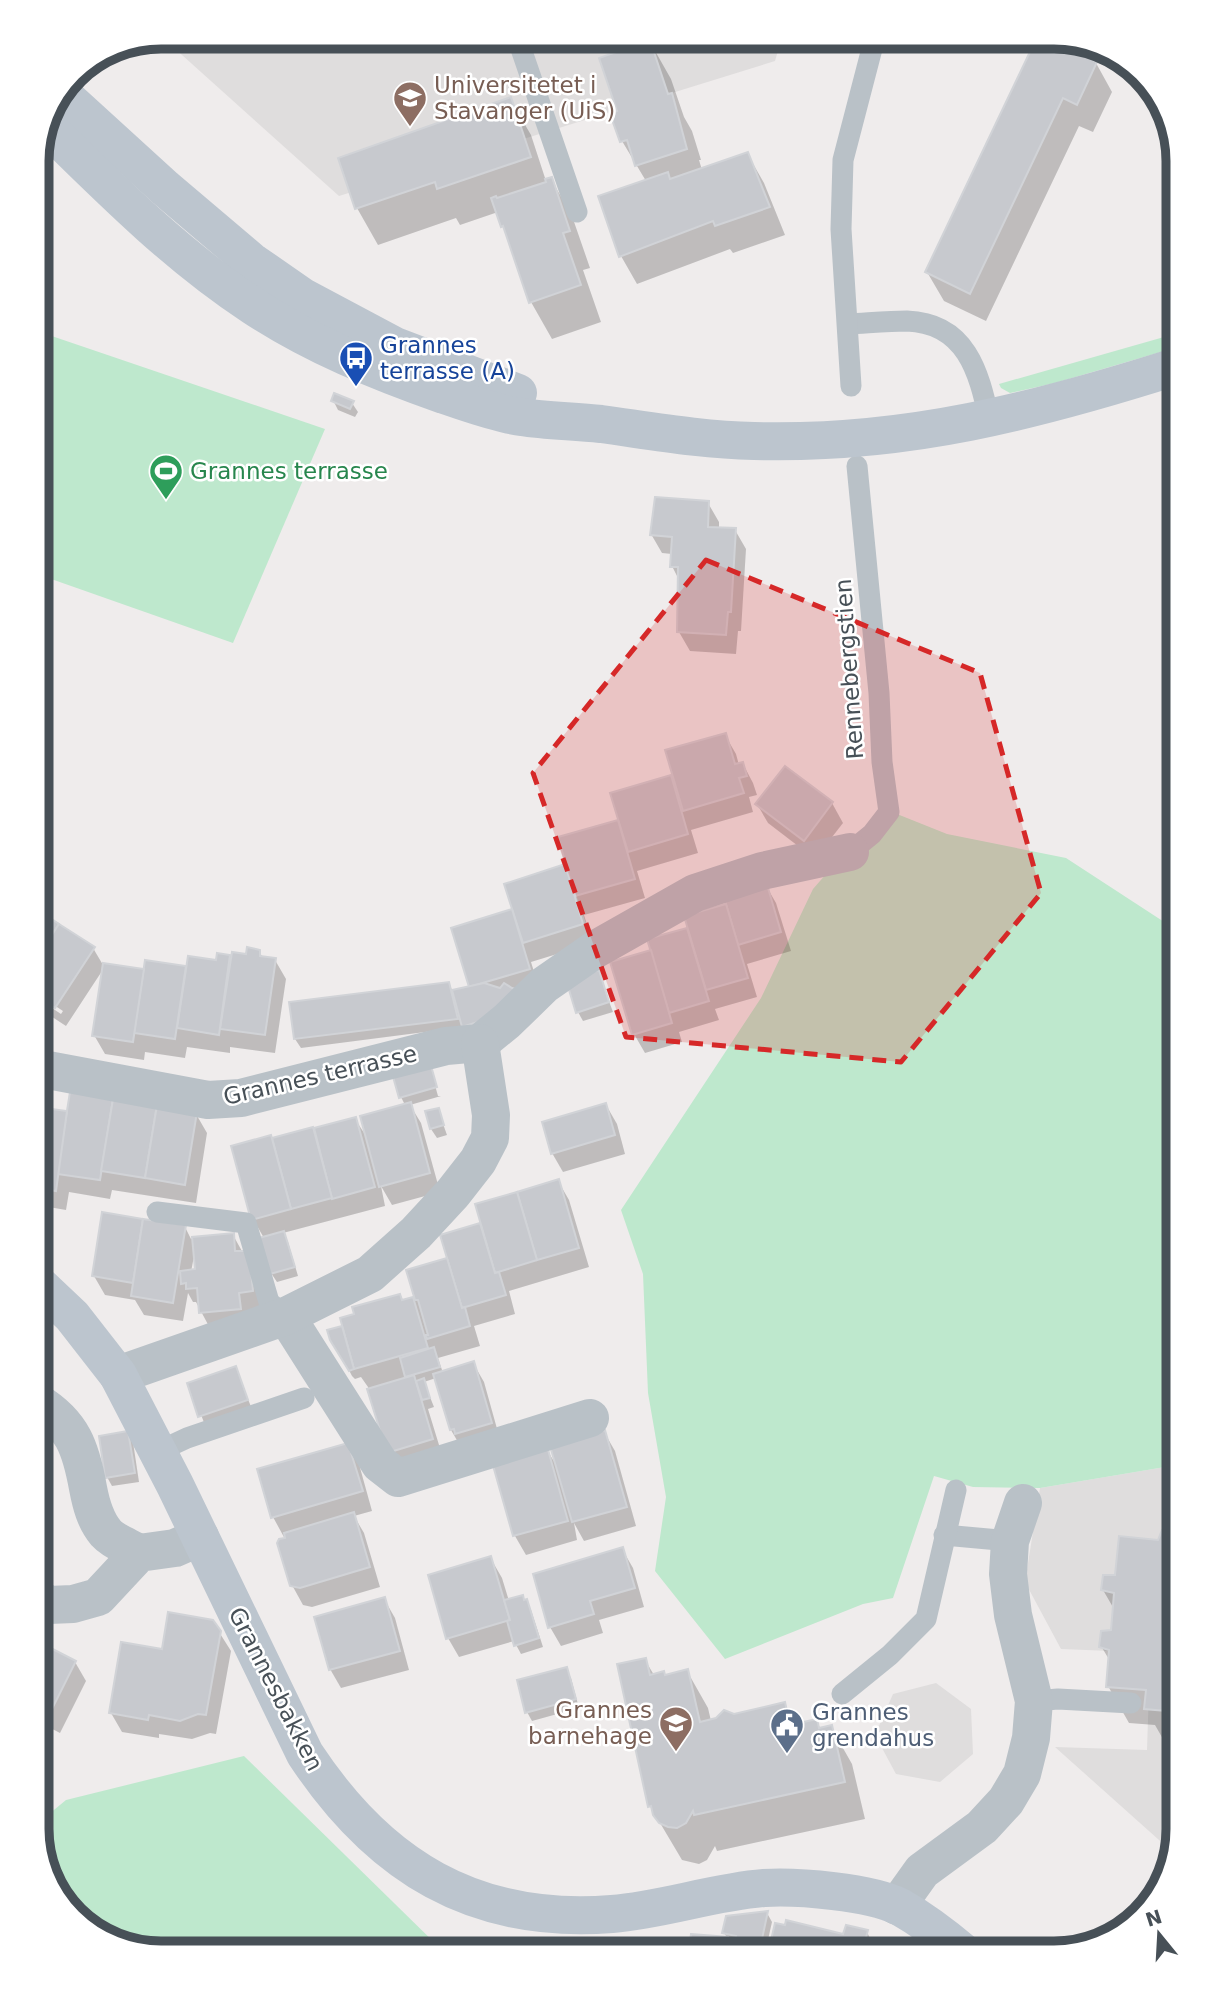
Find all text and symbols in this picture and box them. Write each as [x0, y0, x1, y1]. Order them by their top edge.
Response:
place label: Universitetet i Stavanger (UiS) [434, 72, 615, 124]
school or university icon: Universitetet i Stavanger (UiS) [391, 79, 429, 128]
place label: Grannes terrasse (A) [380, 332, 515, 384]
bus stop icon: Grannes terrasse (A) [337, 339, 375, 388]
sports icon: Grannes terrasse [147, 452, 185, 501]
place label: Grannes terrasse [190, 458, 388, 484]
street label: Rennebergstien [830, 578, 868, 760]
street label: Grannes terrasse [221, 1040, 419, 1110]
street label: Grannesbakken [224, 1603, 328, 1775]
place label: Grannes barnehage [528, 1697, 652, 1749]
place label: Grannes grendahus [812, 1699, 934, 1751]
school or university icon: Grannes barnehage [657, 1704, 695, 1753]
public building icon: Grannes grendahus [768, 1706, 806, 1755]
north arrow [1124, 1899, 1194, 1969]
text: N [1143, 1905, 1165, 1931]

